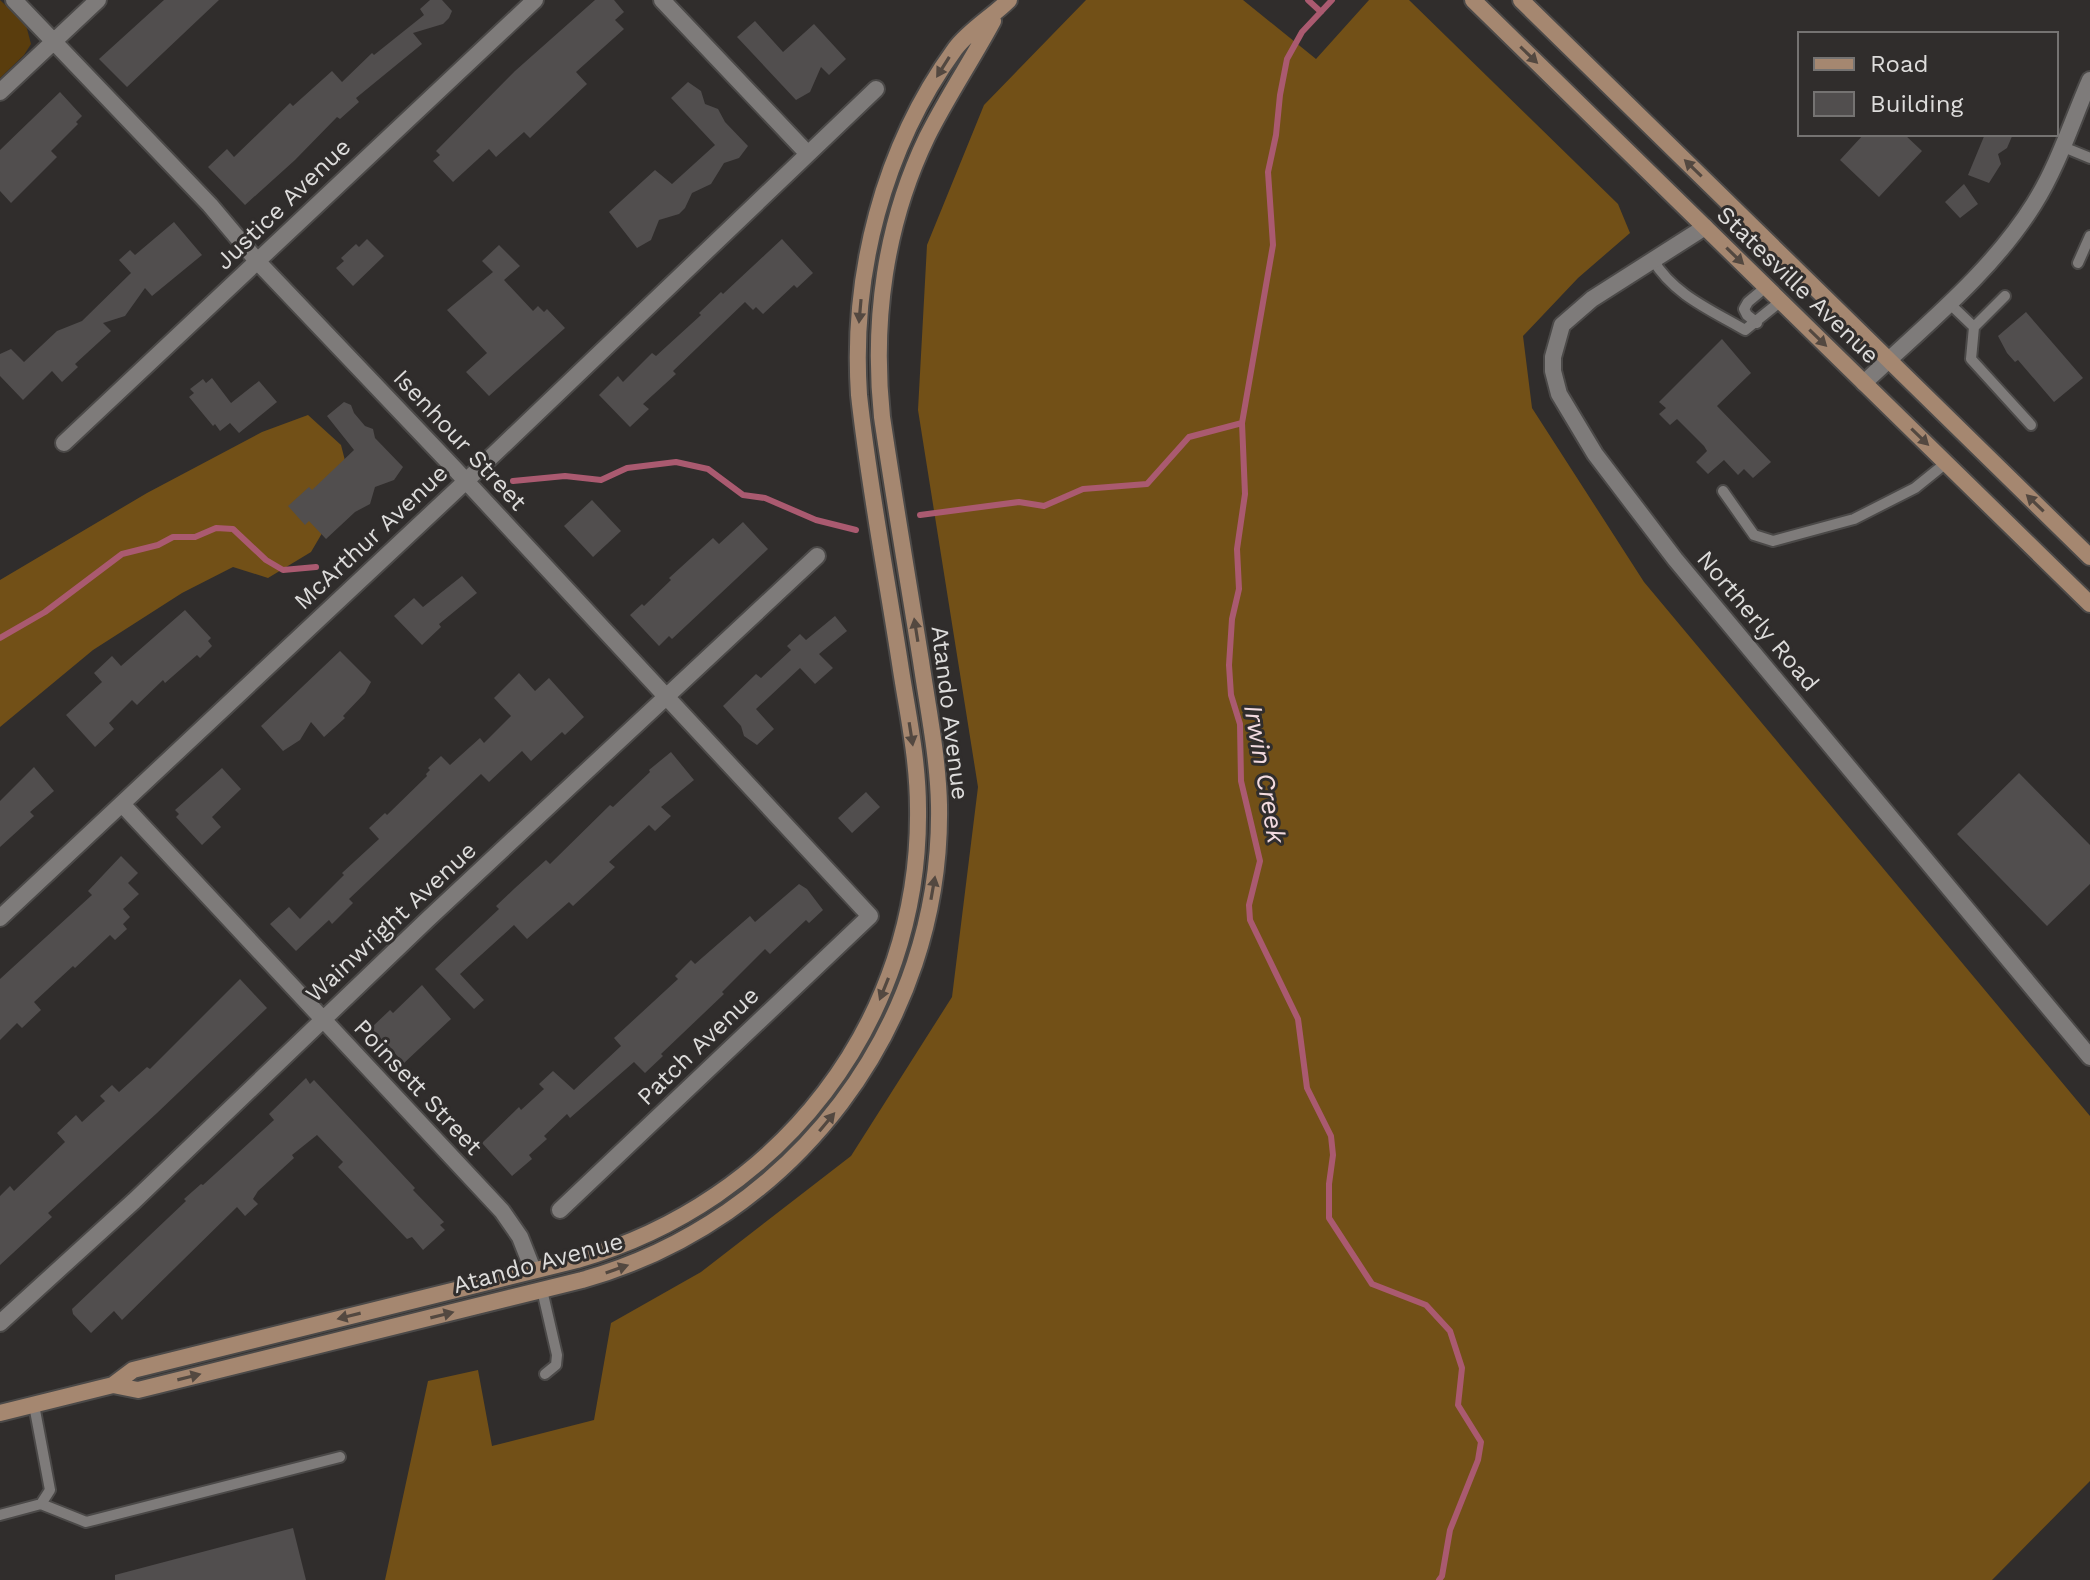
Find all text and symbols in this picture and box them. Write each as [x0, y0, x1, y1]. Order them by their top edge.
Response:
legend [1798, 32, 2058, 136]
one-way arrow [1519, 45, 1538, 63]
text: Road [1870, 50, 1929, 78]
one-way arrow [937, 56, 951, 78]
text: Building [1870, 90, 1963, 118]
street label: Justice Avenue [210, 133, 356, 275]
one-way arrow [1684, 159, 1703, 178]
street label: Statesville Avenue [1711, 200, 1885, 370]
one-way arrow [1725, 246, 1744, 265]
one-way arrow [853, 298, 866, 323]
one-way arrow [1808, 328, 1827, 346]
street label: Isenhour Street [388, 364, 532, 516]
one-way arrow [1910, 427, 1929, 446]
street label: McArthur Avenue [288, 459, 454, 615]
one-way arrow [2026, 494, 2045, 513]
street label: Northerly Road [1691, 545, 1825, 697]
one-way arrow [909, 618, 921, 643]
street label: Atando Avenue [925, 624, 975, 802]
water label: Irwin Creek [1238, 702, 1292, 847]
one-way arrow [905, 722, 918, 747]
street label: Wainwright Avenue [300, 836, 482, 1008]
one-way arrow [927, 876, 940, 901]
one-way arrow [877, 977, 890, 1001]
street label: Patch Avenue [631, 981, 765, 1111]
street label: Poinsett Street [348, 1013, 488, 1161]
one-way arrow [818, 1112, 835, 1132]
street label: Atando Avenue [450, 1227, 626, 1299]
one-way arrow [605, 1263, 629, 1275]
one-way arrow [429, 1308, 454, 1320]
one-way arrow [336, 1311, 361, 1323]
one-way arrow [177, 1370, 202, 1383]

